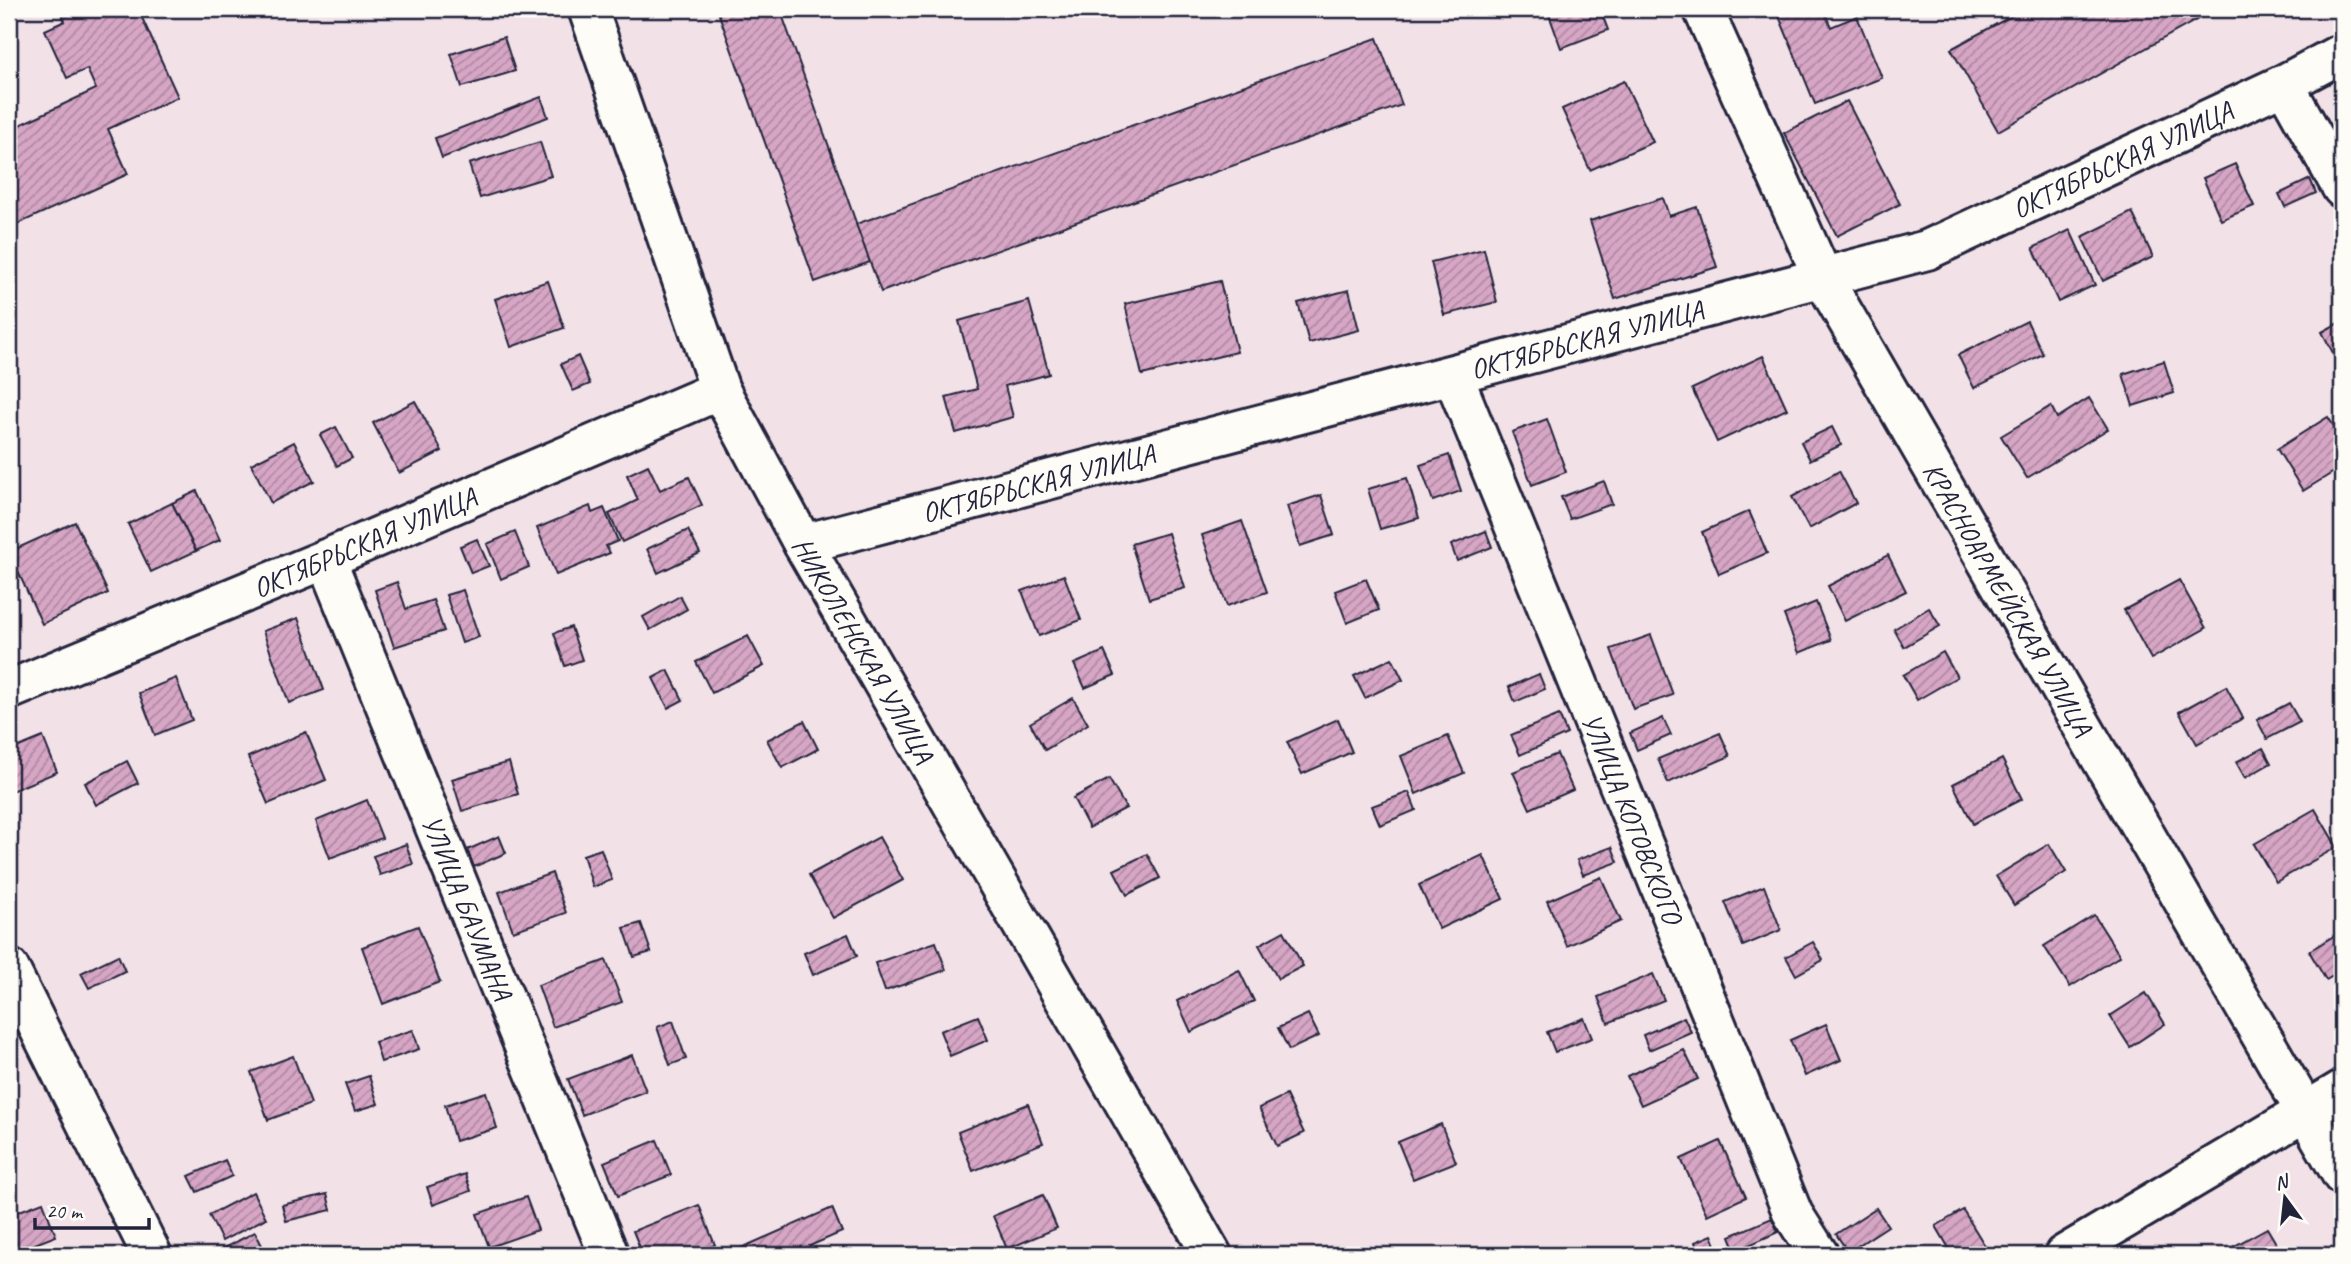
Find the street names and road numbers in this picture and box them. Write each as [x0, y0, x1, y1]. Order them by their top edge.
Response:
street label: ОКТЯБРЬСКАЯ УЛИЦА [2006, 92, 2240, 226]
street label: ОКТЯБРЬСКАЯ УЛИЦА [1466, 291, 1709, 386]
street label: ОКТЯБРЬСКАЯ УЛИЦА [918, 435, 1160, 530]
street label: КРАСНОАРМЕЙСКАЯ УЛИЦА [1916, 456, 2102, 742]
street label: ОКТЯБРЬСКАЯ УЛИЦА [248, 478, 483, 605]
street label: НИКОЛЕНСКАЯ УЛИЦА [785, 531, 943, 769]
street label: УЛИЦА КОТОВСКОГО [1574, 708, 1692, 931]
street label: УЛИЦА БАУМАНА [415, 810, 521, 1006]

